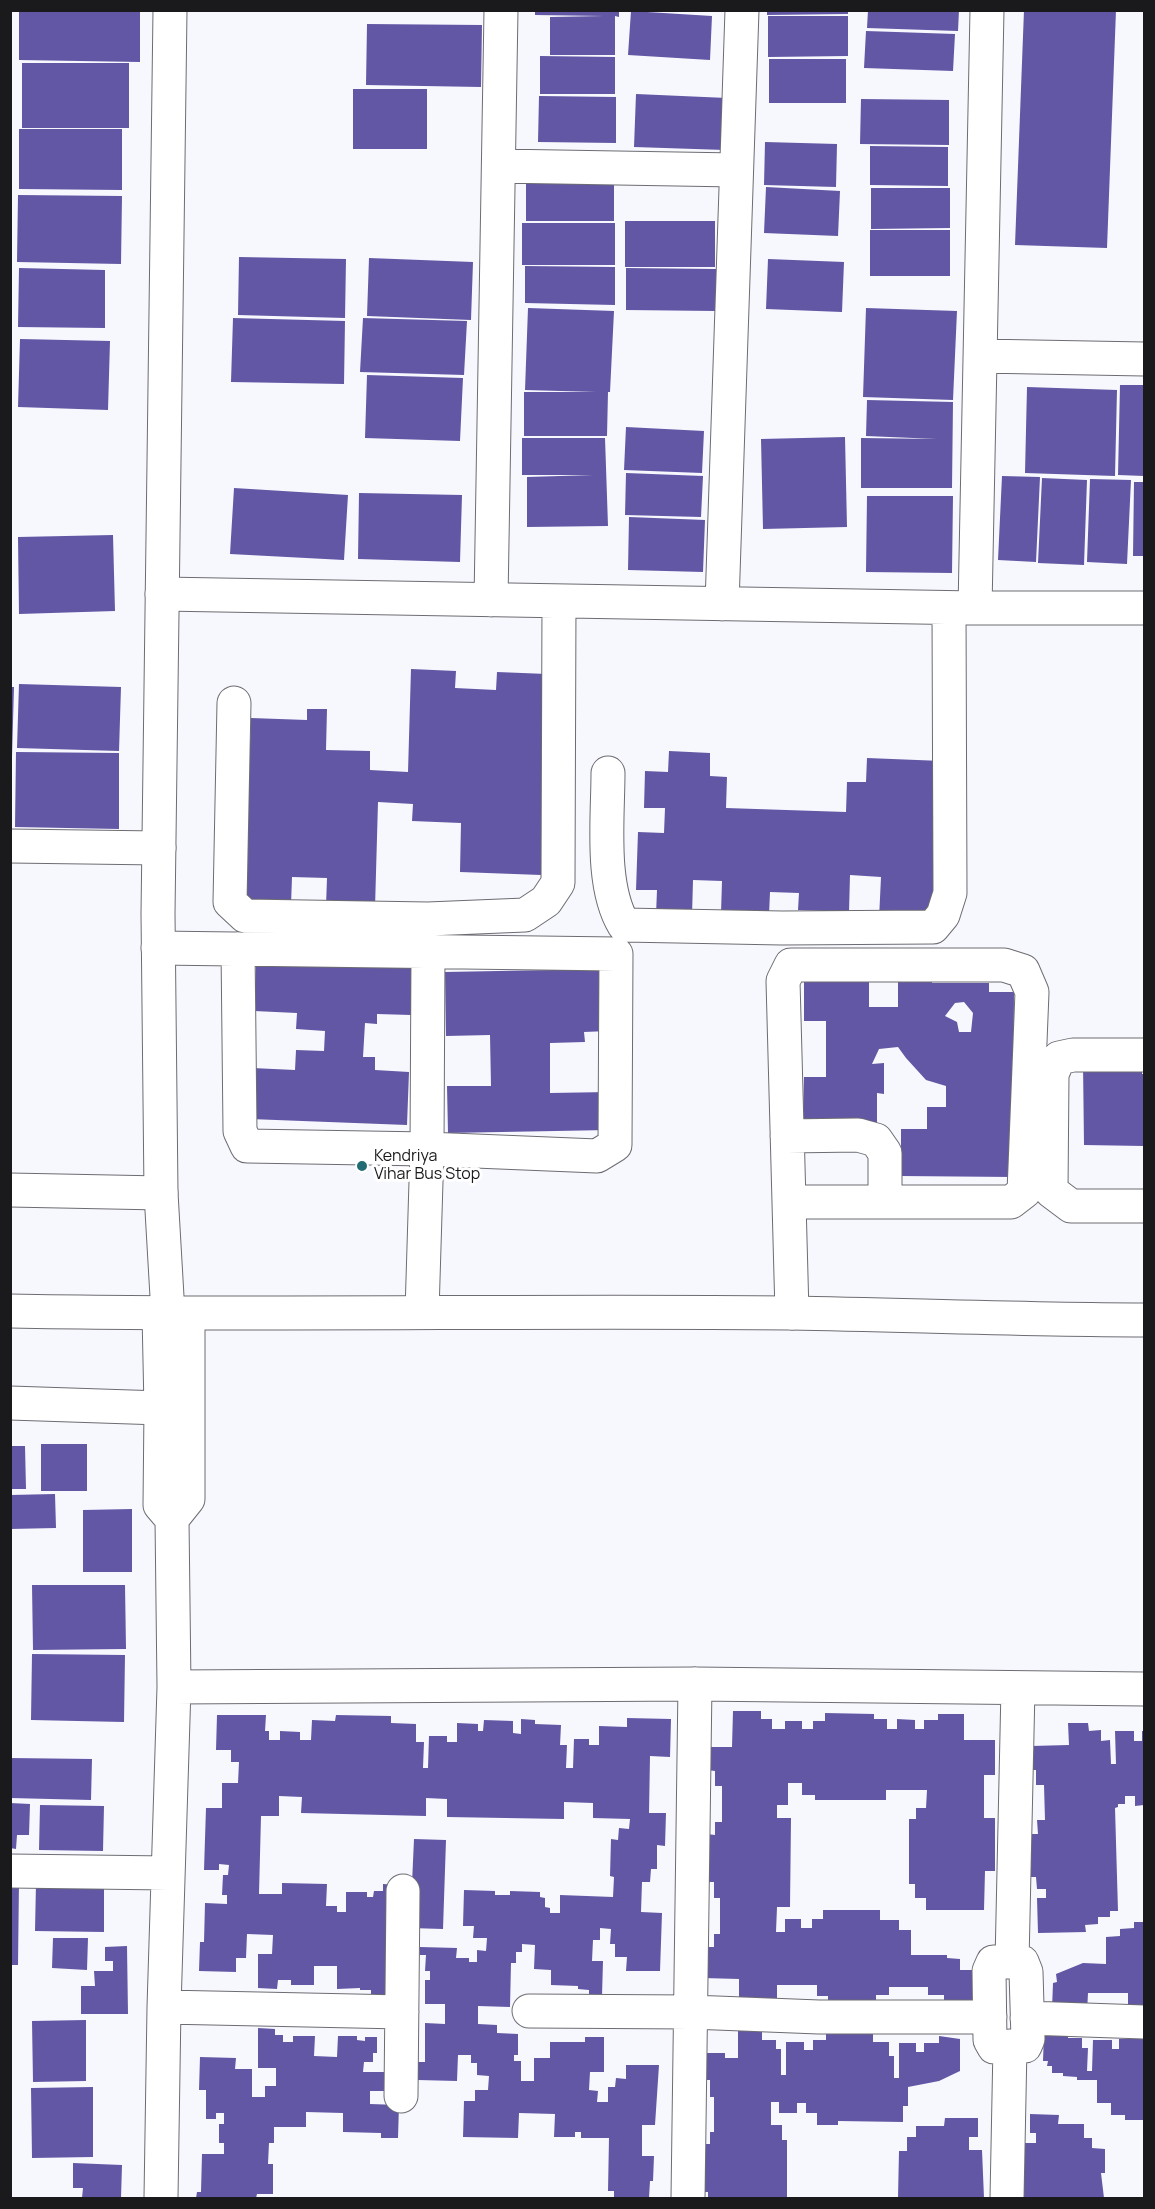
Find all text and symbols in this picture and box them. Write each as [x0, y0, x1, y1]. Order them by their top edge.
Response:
place label: Kendriya Vihar Bus Stop [374, 1147, 480, 1185]
marker: Kendriya Vihar Bus Stop [355, 1159, 369, 1173]

